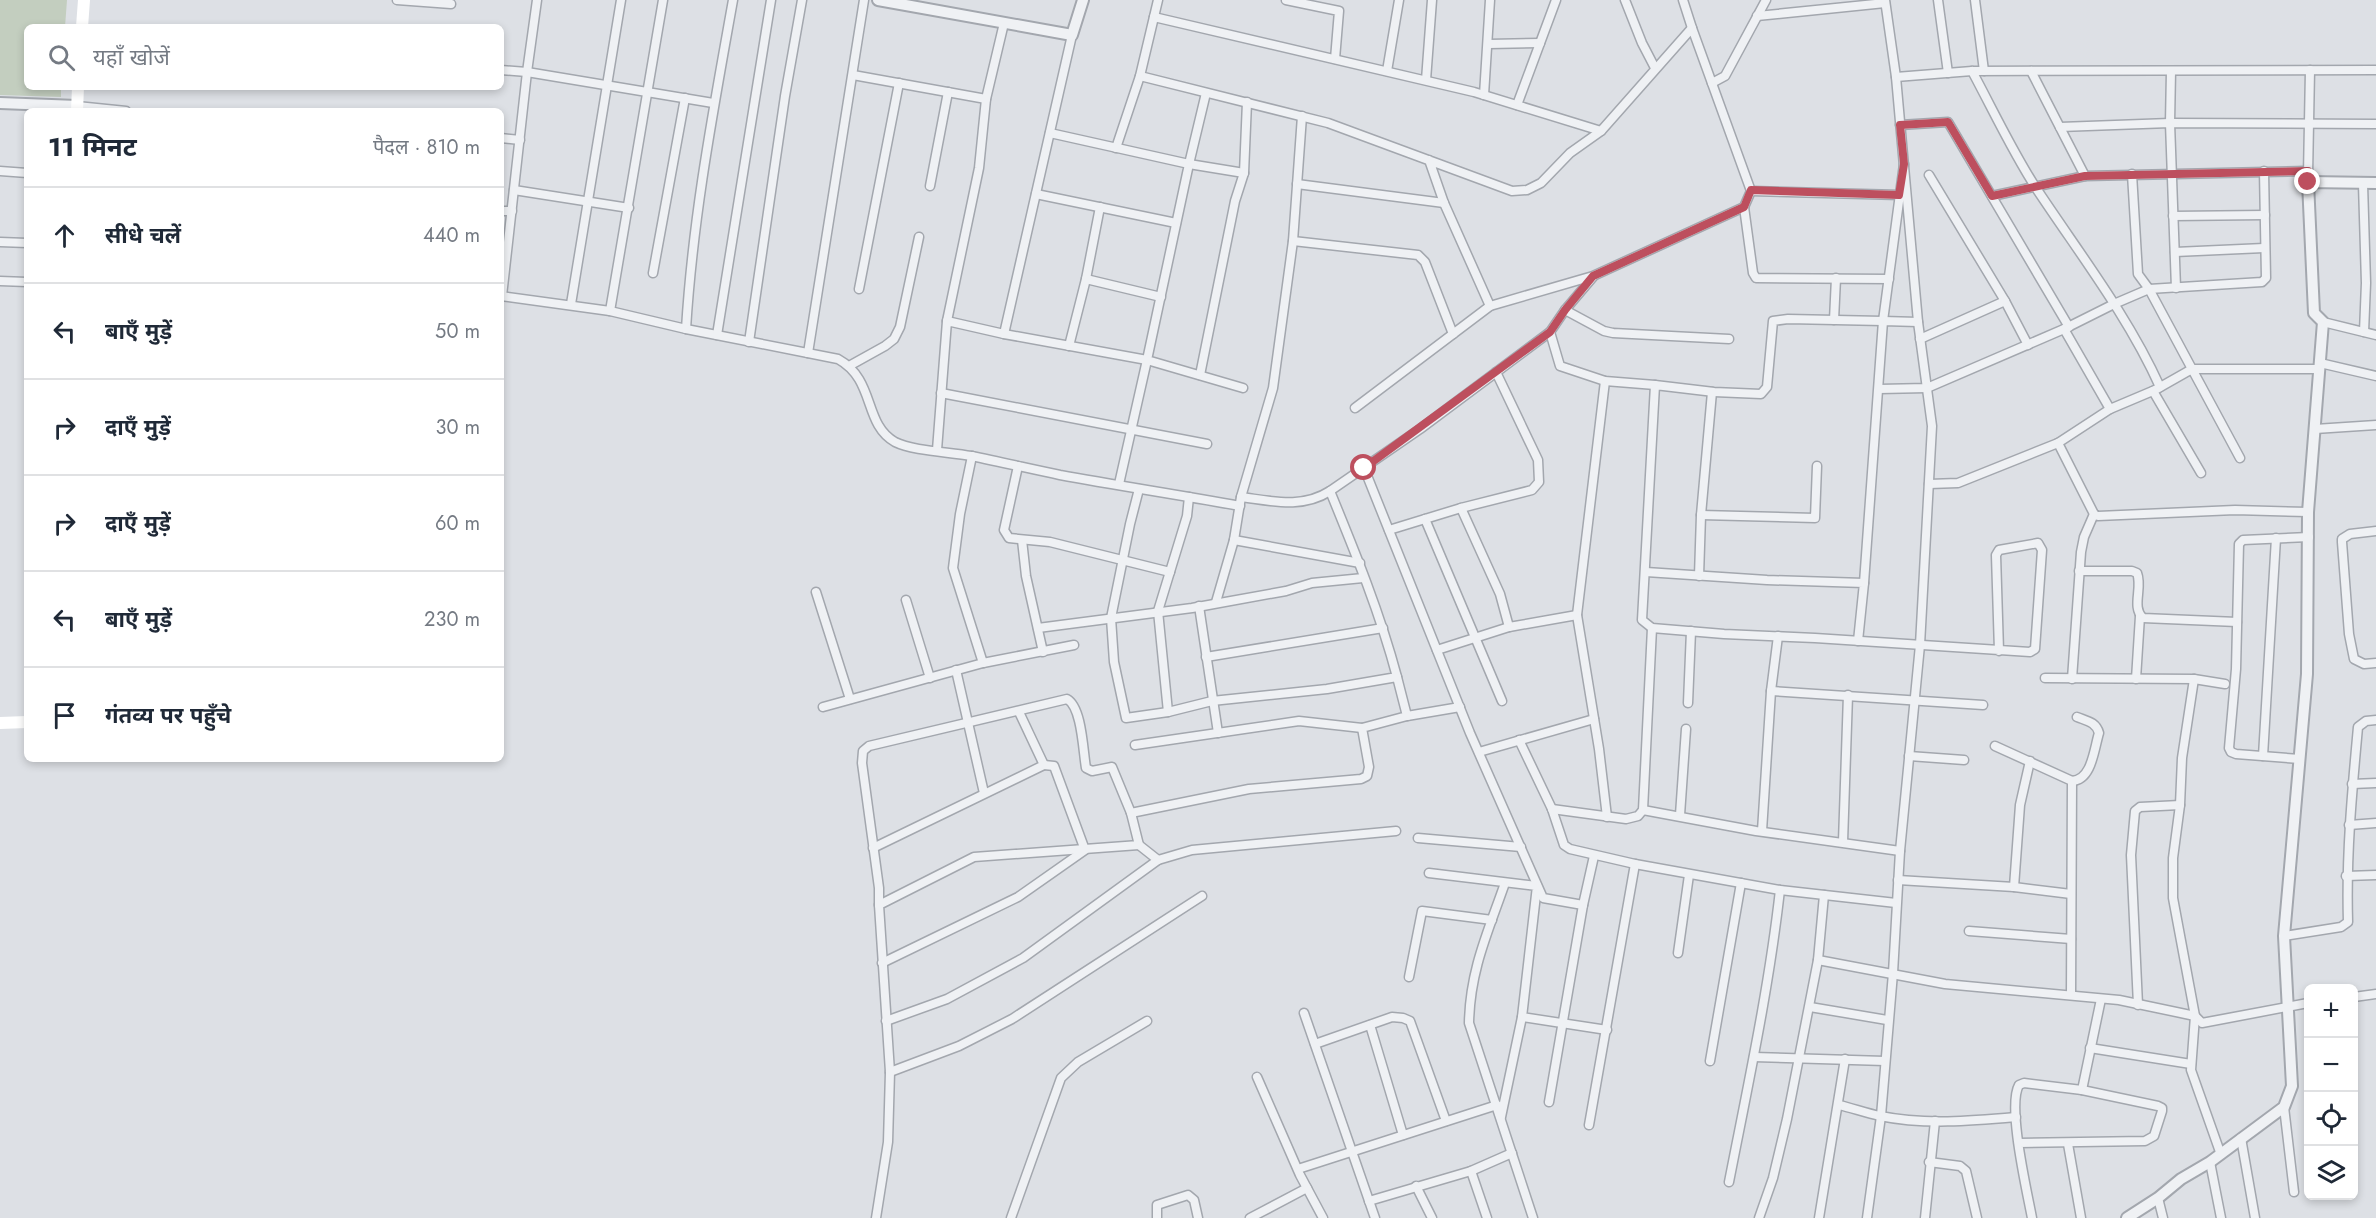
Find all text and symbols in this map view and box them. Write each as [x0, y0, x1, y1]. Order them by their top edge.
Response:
search box [24, 24, 504, 90]
icon: search [45, 41, 78, 74]
text: यहाँ खोजें [93, 41, 170, 73]
text: 11 मिनट [48, 128, 137, 166]
text: पैदल · 810 m [373, 133, 480, 162]
route end [2294, 168, 2320, 194]
icon: ahead [48, 219, 81, 252]
text: सीधे चलें [105, 219, 181, 251]
text: 440 m [423, 221, 480, 250]
icon: left [48, 315, 81, 348]
text: बाएँ मुड़ें [105, 315, 172, 347]
text: 50 m [435, 317, 480, 346]
icon: right [48, 411, 81, 444]
text: दाएँ मुड़ें [105, 411, 171, 443]
text: 30 m [435, 413, 480, 442]
route start [1350, 454, 1376, 480]
icon: right [48, 507, 81, 540]
text: दाएँ मुड़ें [105, 507, 171, 539]
text: 60 m [435, 509, 480, 538]
icon: left [48, 603, 81, 636]
text: बाएँ मुड़ें [105, 603, 172, 635]
text: 230 m [424, 605, 480, 634]
icon: arrive [48, 699, 81, 732]
text: गंतव्य पर पहुँचे [105, 699, 231, 731]
map controls [2304, 984, 2358, 1200]
button: + [2304, 984, 2358, 1038]
button: − [2304, 1038, 2358, 1092]
button: locate [2304, 1092, 2358, 1146]
button: layers [2304, 1146, 2358, 1200]

